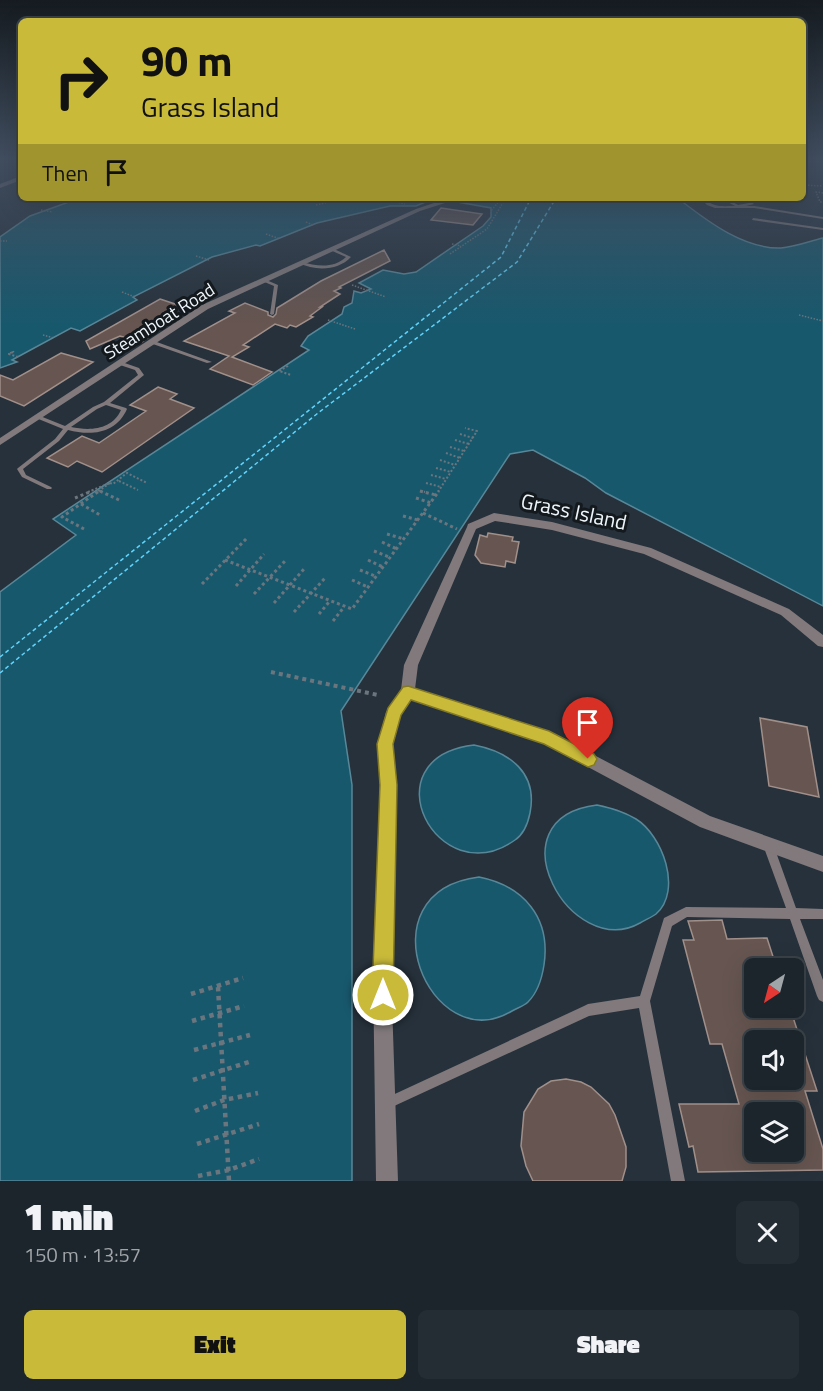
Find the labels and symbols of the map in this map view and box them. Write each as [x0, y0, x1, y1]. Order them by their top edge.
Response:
street label: Steamboat Road [98, 276, 220, 366]
street label: Grass Island [518, 484, 630, 538]
pin [562, 697, 613, 759]
north arrow [744, 958, 804, 1018]
position arrow [351, 963, 415, 1027]

